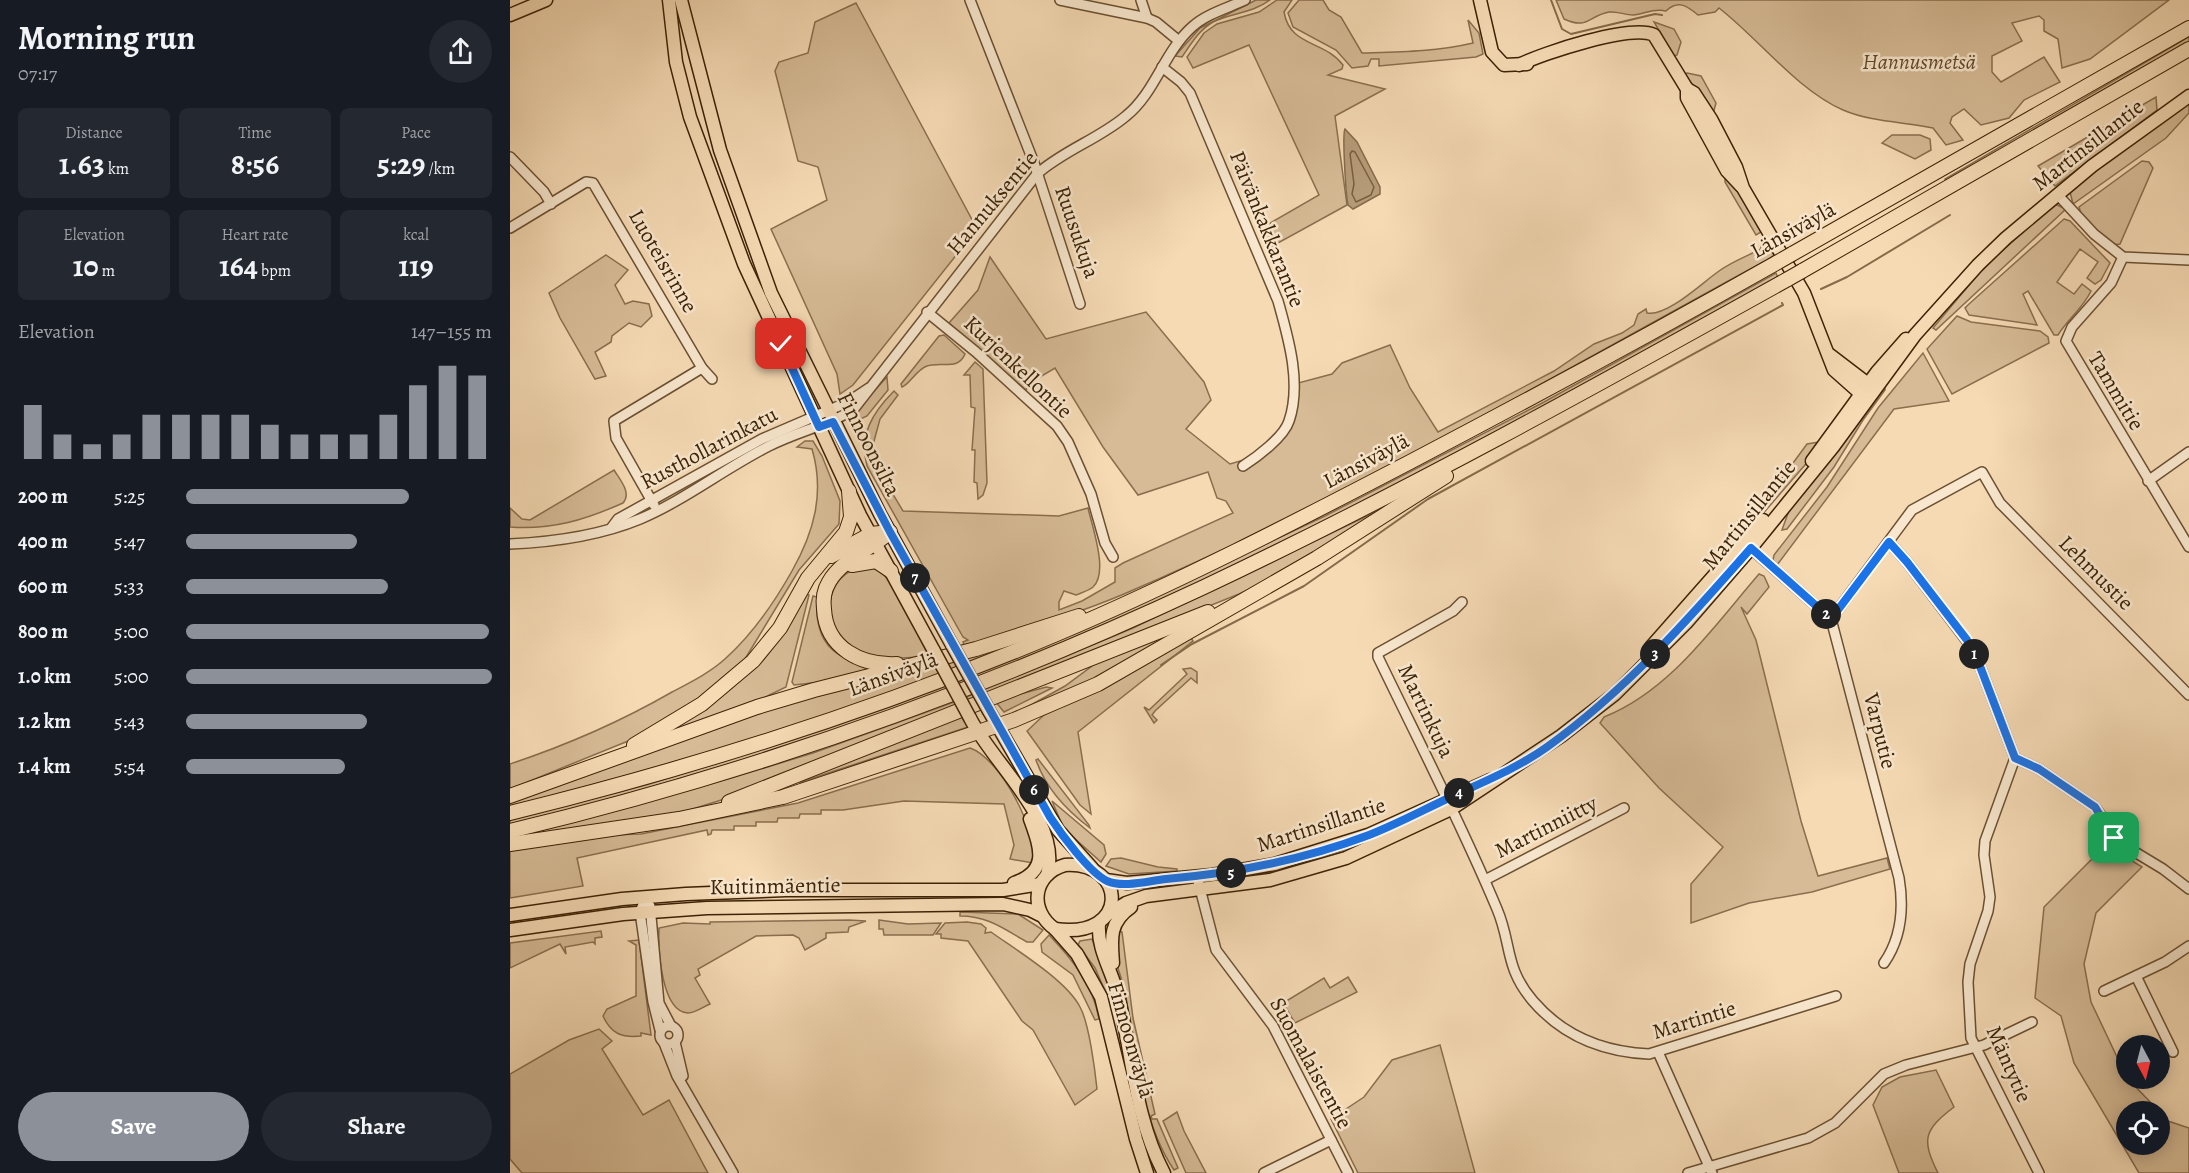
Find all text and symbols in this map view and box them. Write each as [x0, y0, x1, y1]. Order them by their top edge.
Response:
text: Morning run [18, 15, 195, 60]
button: share [429, 20, 492, 83]
park label: Hannusmetsä [1862, 47, 1976, 77]
text: 07:17 [18, 60, 57, 87]
street label: Martinsillantie [2026, 92, 2150, 198]
text: Distance [65, 122, 123, 144]
text: Time [238, 122, 272, 144]
text: Pace [401, 122, 431, 144]
text: 1.63 [59, 144, 105, 184]
text: 8:56 [231, 144, 279, 184]
text: 5:29 [377, 144, 425, 184]
street label: Hannuksentie [940, 145, 1044, 261]
street label: Päivänkakkarantie [1222, 146, 1312, 312]
text: km [105, 158, 129, 180]
text: /km [425, 158, 455, 180]
street label: Ruusukuja [1047, 182, 1107, 283]
street label: Länsiväylä [1745, 194, 1842, 266]
street label: Luoteisrinne [621, 204, 705, 318]
text: Elevation [63, 224, 125, 246]
text: Heart rate [222, 224, 288, 246]
text: kcal [403, 224, 429, 246]
text: 10 [73, 246, 99, 286]
text: 164 [219, 246, 258, 286]
text: 119 [398, 246, 434, 286]
text: m [99, 260, 115, 282]
text: bpm [258, 260, 291, 282]
street label: Kurjenkellontie [957, 309, 1079, 425]
text: Elevation [18, 318, 95, 345]
text: 147–155 m [411, 318, 492, 345]
pin [755, 318, 806, 369]
icon: check [764, 327, 797, 360]
street label: Tammitie [2081, 346, 2151, 436]
street label: Finnoonsilta [830, 387, 908, 502]
street label: Rusthollarinkatu [635, 399, 783, 497]
street label: Länsiväylä [1318, 426, 1415, 496]
street label: Martinsillantie [1695, 453, 1803, 577]
text: 200 m [18, 483, 68, 510]
text: 5:25 [114, 483, 145, 510]
text: 400 m [18, 528, 68, 555]
text: 5:47 [114, 528, 145, 555]
street label: Lehmustie [2052, 529, 2140, 617]
pin: 7 [900, 563, 930, 593]
text: 7 [912, 567, 918, 589]
text: 600 m [18, 573, 68, 600]
text: 5:33 [114, 573, 144, 600]
pin: 2 [1811, 599, 1841, 629]
text: 2 [1822, 603, 1830, 625]
text: 800 m [18, 618, 68, 645]
text: 5:00 [114, 618, 149, 645]
pin: 3 [1640, 639, 1670, 669]
pin: 1 [1959, 639, 1989, 669]
text: 3 [1652, 643, 1658, 665]
text: 1 [1971, 643, 1977, 665]
street label: Länsiväylä [844, 644, 943, 704]
street label: Martinkuja [1390, 659, 1462, 764]
text: 1.0 km [18, 663, 71, 690]
text: 5:00 [114, 663, 149, 690]
street label: Varputie [1856, 689, 1904, 772]
text: 1.2 km [18, 708, 71, 735]
text: 5:43 [114, 708, 145, 735]
text: 1.4 km [18, 753, 71, 780]
text: 5:54 [114, 753, 145, 780]
pin: 6 [1019, 775, 1049, 805]
pin: 4 [1444, 778, 1474, 808]
text: 6 [1030, 779, 1038, 801]
text: 4 [1455, 782, 1463, 804]
street label: Martinniitty [1490, 788, 1603, 866]
street label: Martinsillantie [1253, 790, 1389, 860]
pin [2088, 812, 2139, 863]
icon: arrive [2097, 821, 2130, 854]
pin: 5 [1216, 858, 1246, 888]
text: 5 [1228, 862, 1234, 884]
street label: Kuitinmäentie [709, 870, 841, 902]
street label: Finnoonväylä [1100, 978, 1162, 1102]
street label: Suomalaistentie [1262, 992, 1360, 1134]
street label: Martintie [1649, 993, 1739, 1047]
street label: Mäntytie [1979, 1021, 2039, 1107]
north arrow [2116, 1035, 2170, 1089]
map controls [2116, 1035, 2170, 1155]
button: Save [18, 1092, 249, 1161]
button: Share [261, 1092, 492, 1161]
button: locate [2116, 1101, 2170, 1155]

